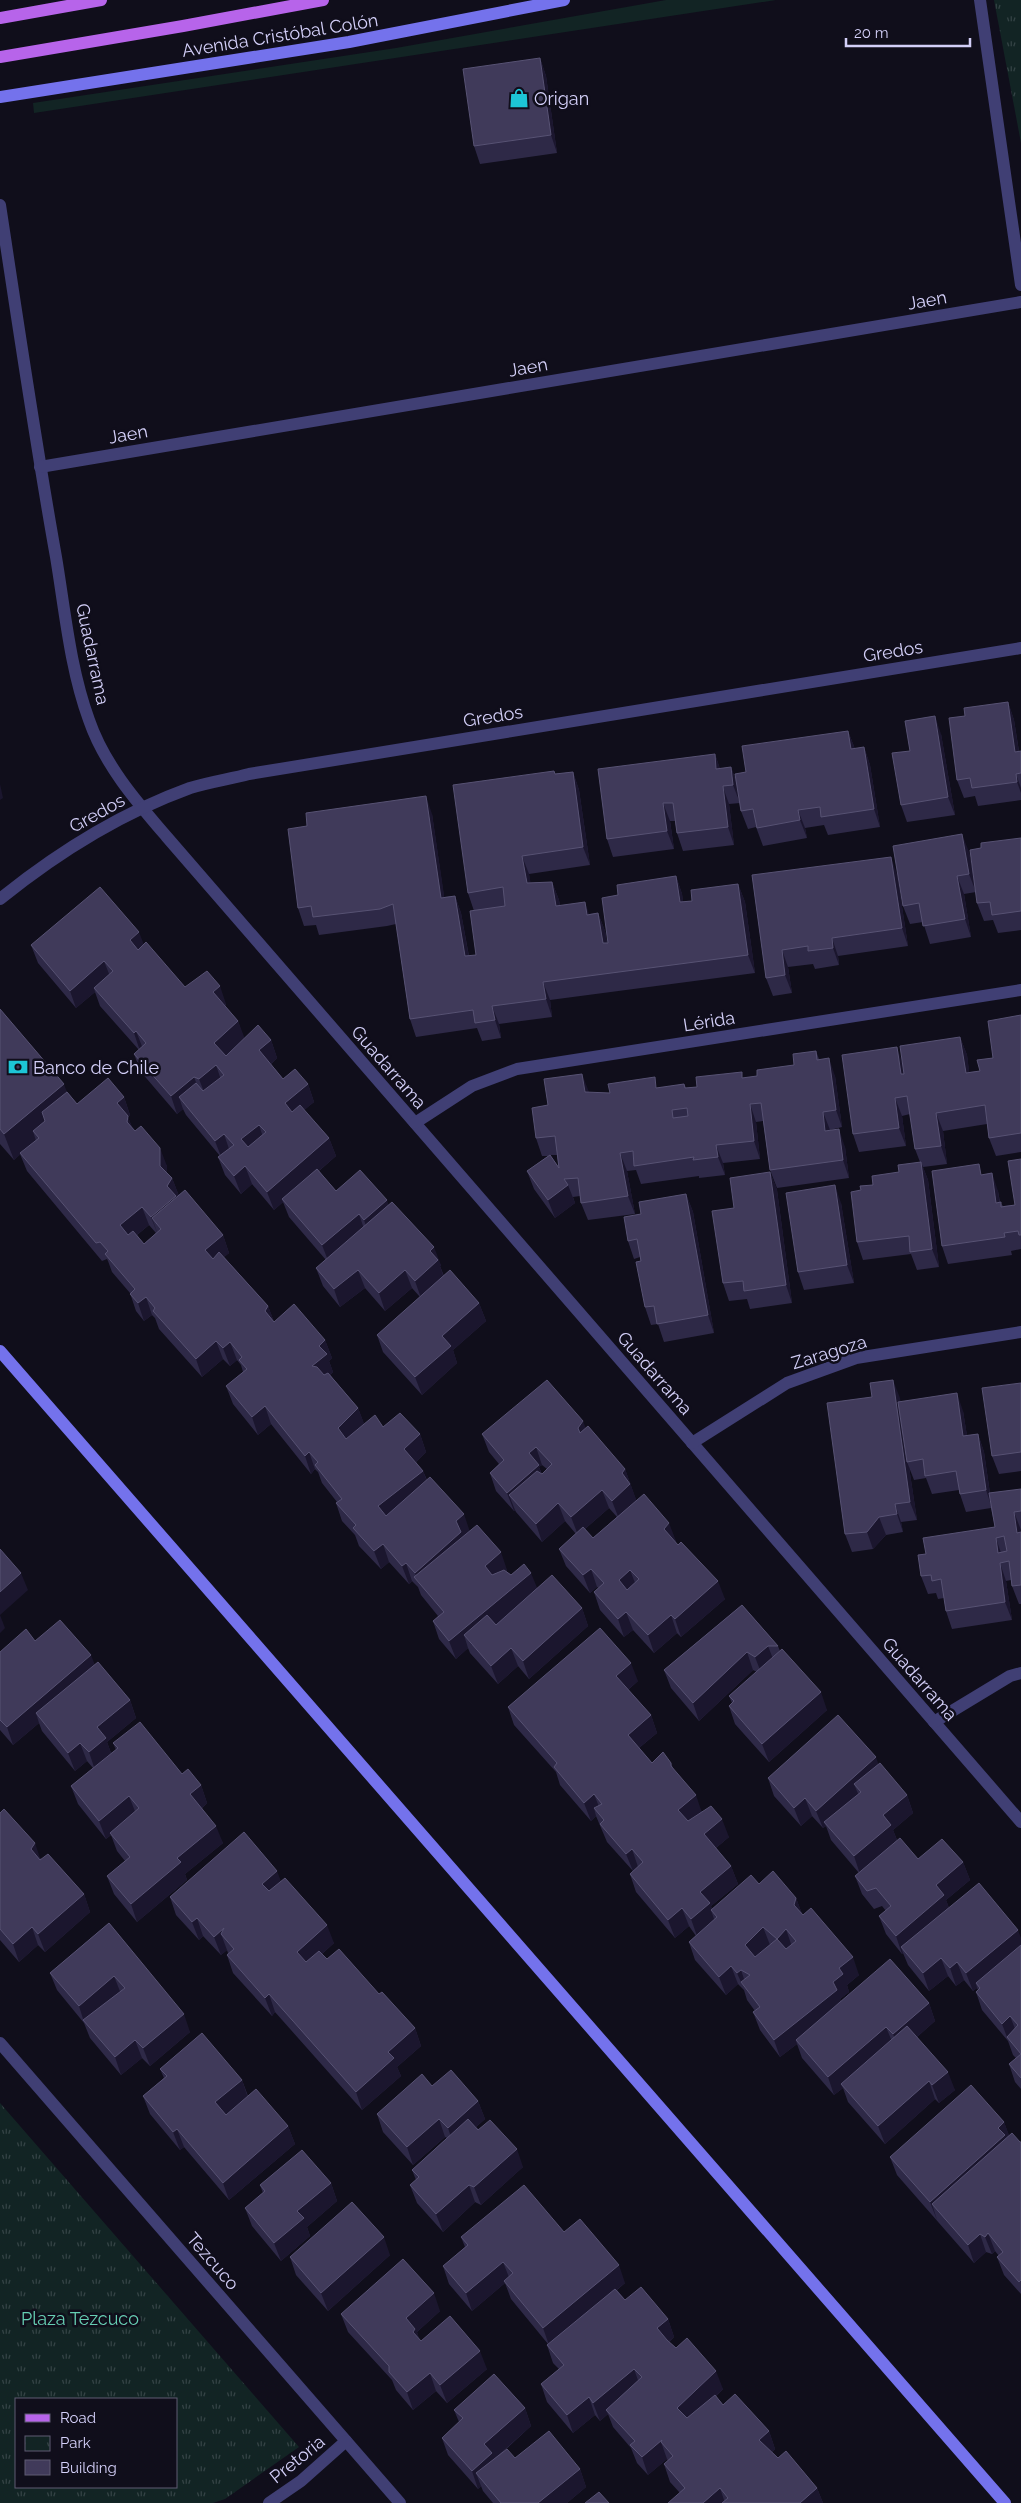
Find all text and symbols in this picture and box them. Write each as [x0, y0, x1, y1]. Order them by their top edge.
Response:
street label: Avenida Cristóbal Colón [180, 9, 380, 61]
scale bar [846, 15, 970, 47]
text: 20 m [854, 24, 889, 42]
shop icon: Origan [508, 87, 530, 109]
place label: Origan [534, 88, 589, 109]
street label: Jaen [906, 286, 948, 314]
street label: Jaen [507, 353, 549, 381]
street label: Jaen [107, 420, 149, 448]
street label: Guadarrama [72, 601, 114, 707]
street label: Gredos [862, 636, 925, 666]
street label: Gredos [462, 701, 525, 731]
street label: Gredos [66, 789, 129, 837]
street label: Lérida [682, 1007, 736, 1035]
street label: Guadarrama [347, 1021, 431, 1113]
bank icon: Banco de Chile [7, 1056, 29, 1078]
place label: Banco de Chile [33, 1057, 159, 1078]
street label: Guadarrama [613, 1327, 697, 1419]
street label: Zaragoza [789, 1331, 869, 1373]
street label: Guadarrama [878, 1633, 962, 1725]
street label: Tezcuco [182, 2228, 244, 2294]
park label: Plaza Tezcuco [21, 2308, 139, 2329]
legend [15, 2398, 178, 2488]
text: Road [60, 2409, 96, 2427]
street label: Pretoria [265, 2431, 329, 2487]
text: Park [60, 2434, 91, 2452]
text: Building [60, 2459, 117, 2477]

